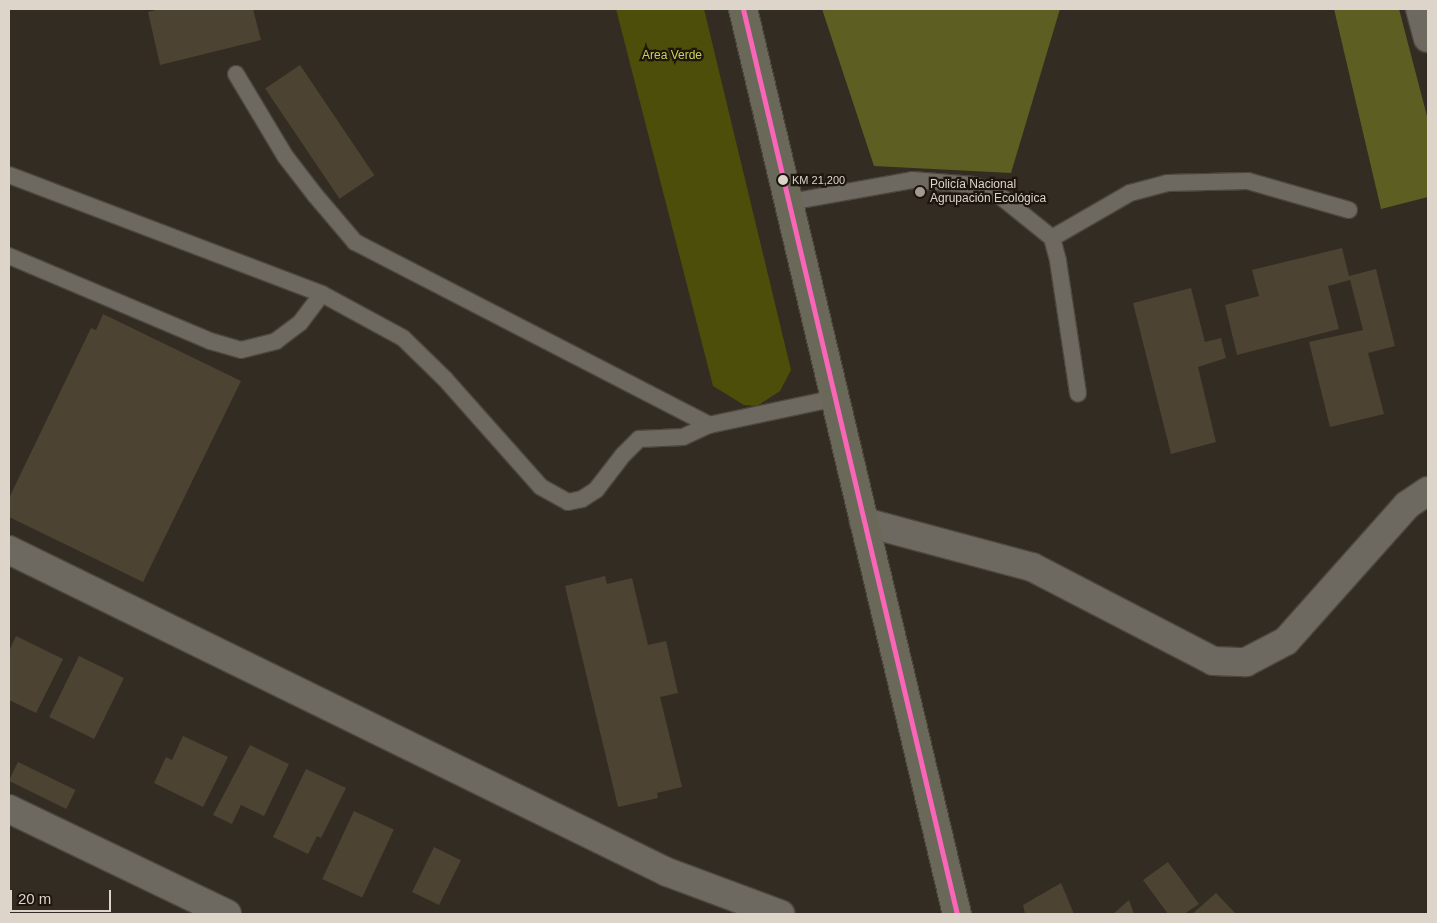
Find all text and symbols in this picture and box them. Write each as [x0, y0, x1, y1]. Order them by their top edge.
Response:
park label: Area Verde [642, 49, 702, 63]
place label: KM 21,200 [792, 173, 845, 187]
marker: KM 21,200 [778, 175, 788, 185]
place label: Policía Nacional Agrupación Ecológica [930, 178, 1046, 206]
marker: Policía Nacional Agrupación Ecológica [914, 186, 926, 198]
scale bar [12, 880, 114, 912]
text: 20 m [18, 890, 51, 907]

